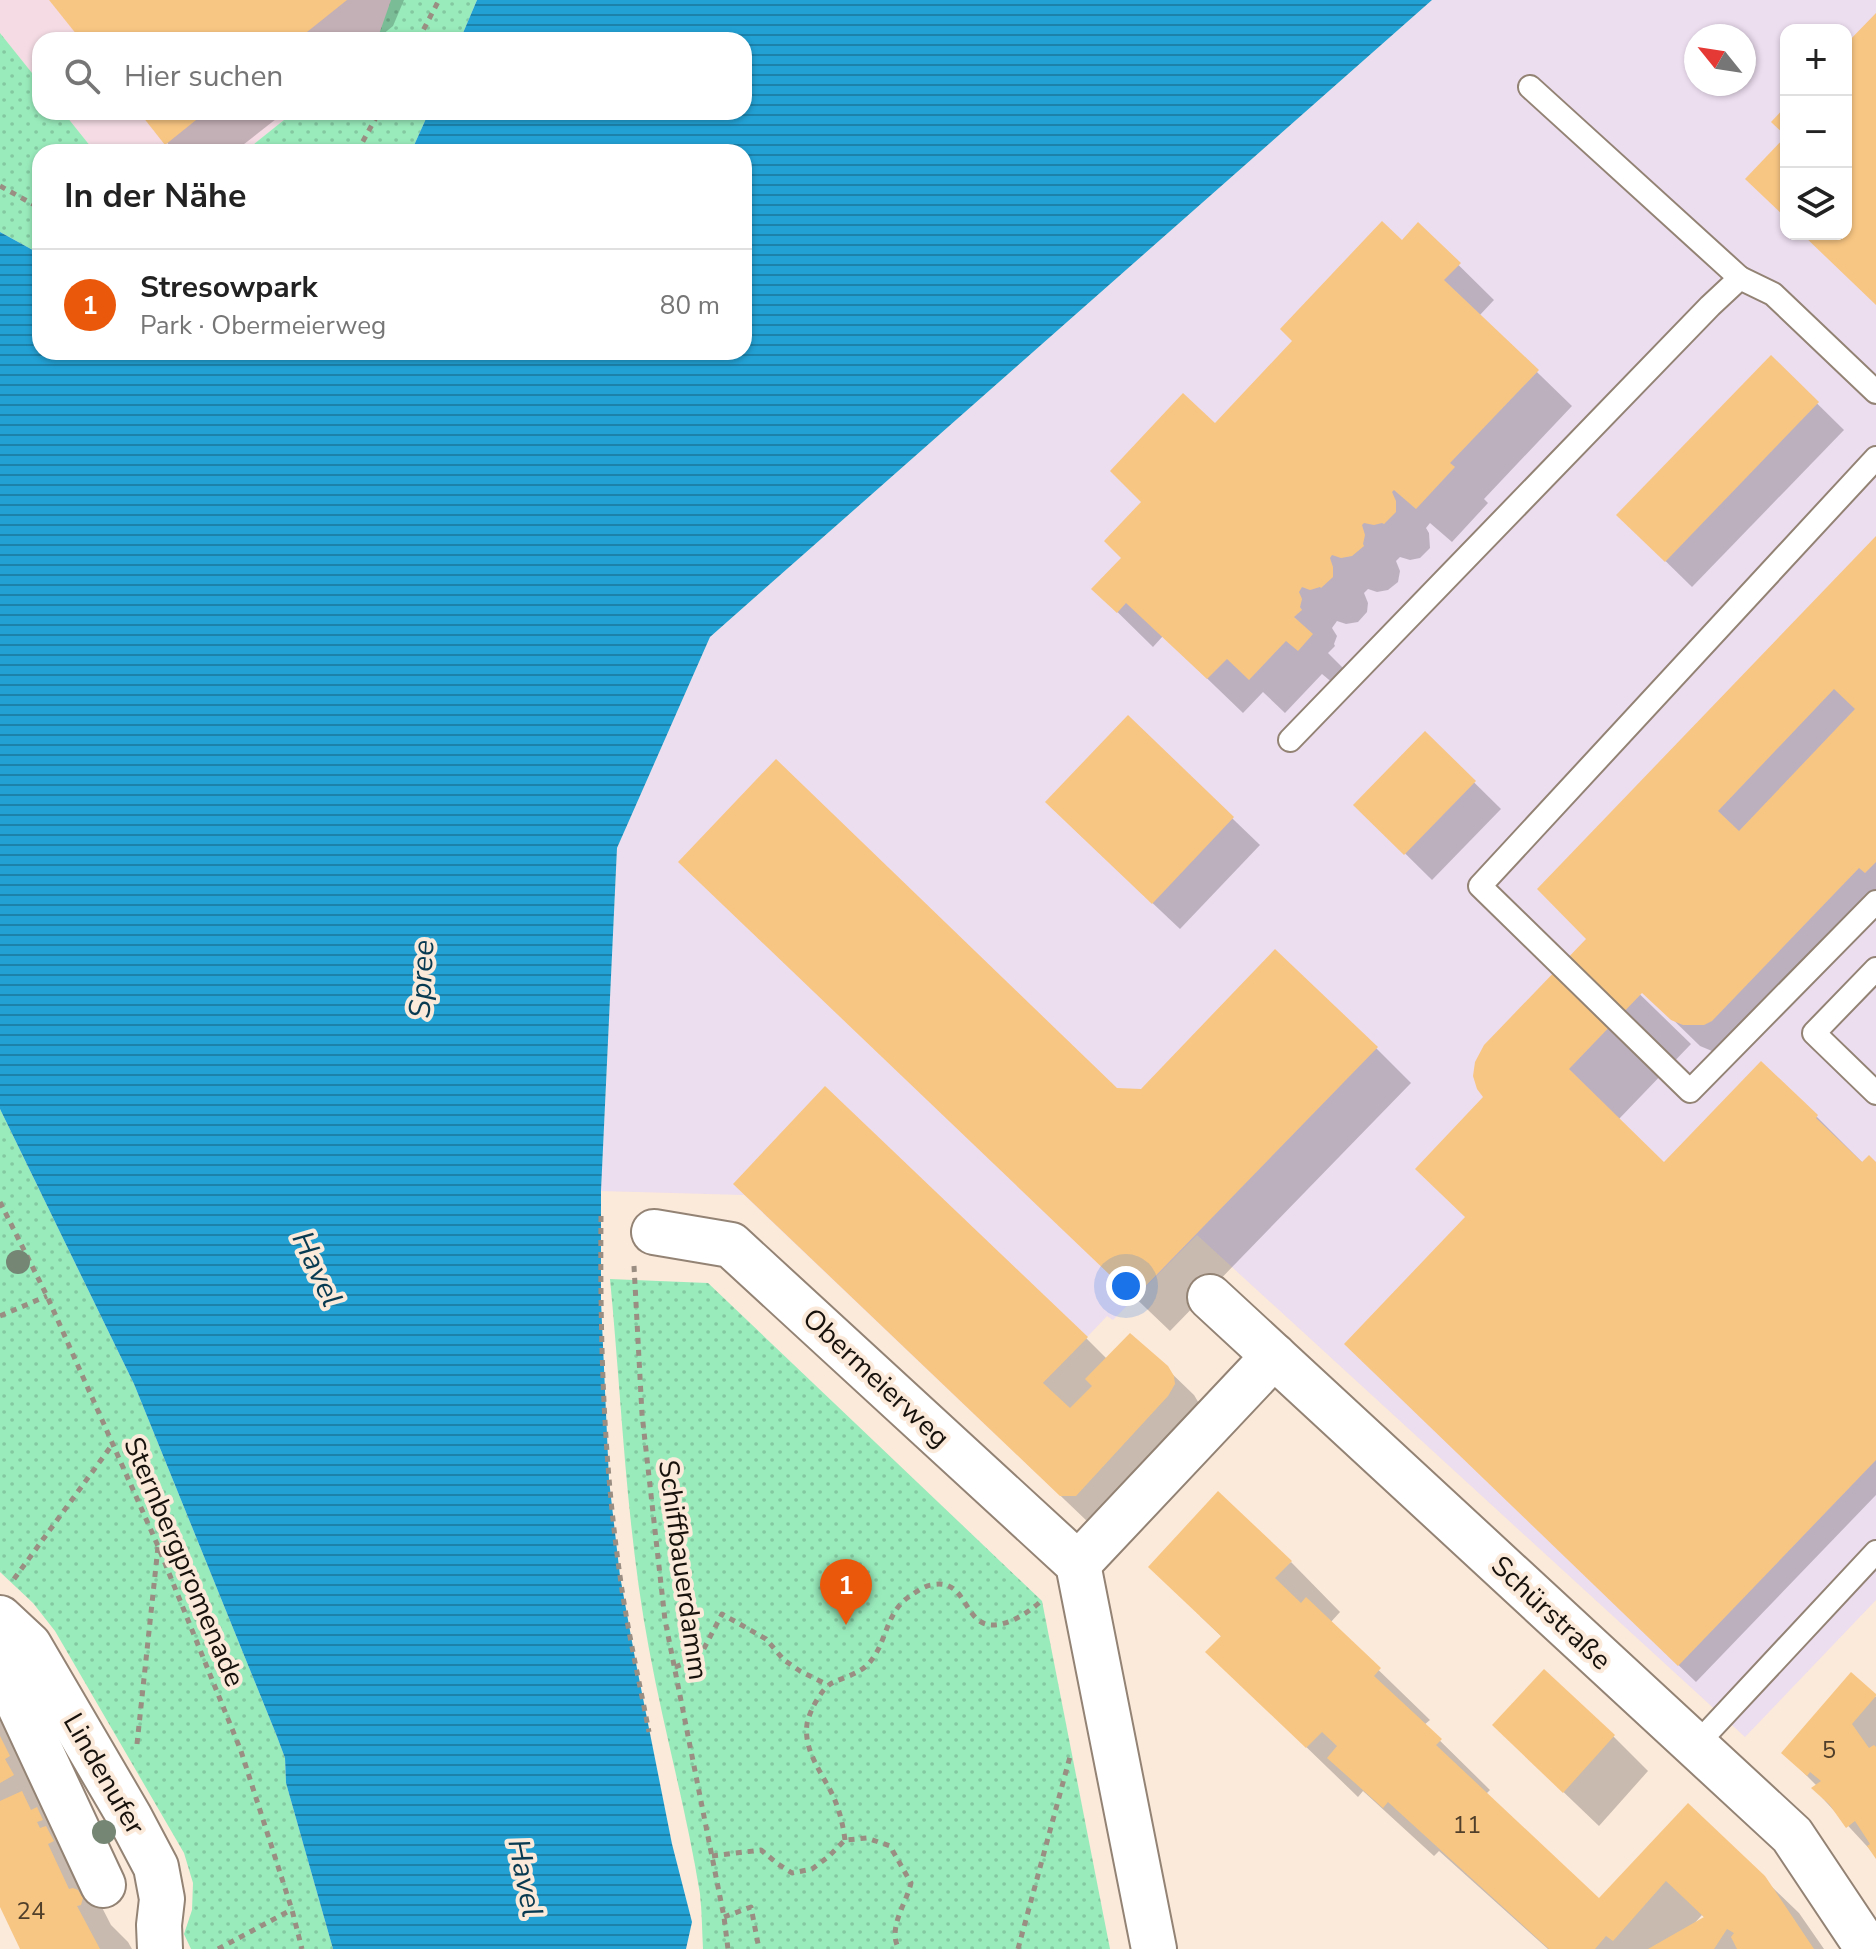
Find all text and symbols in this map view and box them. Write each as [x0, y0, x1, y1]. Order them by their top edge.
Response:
north arrow [1684, 24, 1756, 96]
map controls [1780, 24, 1852, 240]
button: + [1780, 24, 1852, 96]
search box [32, 32, 752, 120]
icon: search [60, 54, 104, 98]
text: Hier suchen [124, 56, 283, 97]
button: − [1780, 96, 1852, 168]
button: layers [1780, 168, 1852, 240]
text: In der Nähe [64, 173, 246, 219]
text: Stresowpark [140, 267, 318, 308]
text: 1 [82, 288, 98, 323]
text: 80 m [660, 288, 720, 323]
text: Park · Obermeierweg [140, 308, 386, 343]
water label: Spree [399, 939, 445, 1019]
water label: Havel [282, 1225, 352, 1313]
your location [1106, 1266, 1146, 1306]
street label: Obermeierweg [794, 1300, 958, 1456]
street label: Sternbergpromenade [114, 1431, 254, 1693]
street label: Schiffbauerdamm [649, 1458, 717, 1682]
street label: Schürstraße [1483, 1547, 1619, 1679]
pin: 1 [820, 1559, 872, 1625]
street label: Lindenufer [54, 1706, 154, 1842]
house number: 5 [1822, 1734, 1836, 1766]
house number: 11 [1453, 1809, 1481, 1841]
water label: Havel [497, 1835, 553, 1921]
house number: 24 [17, 1895, 45, 1927]

